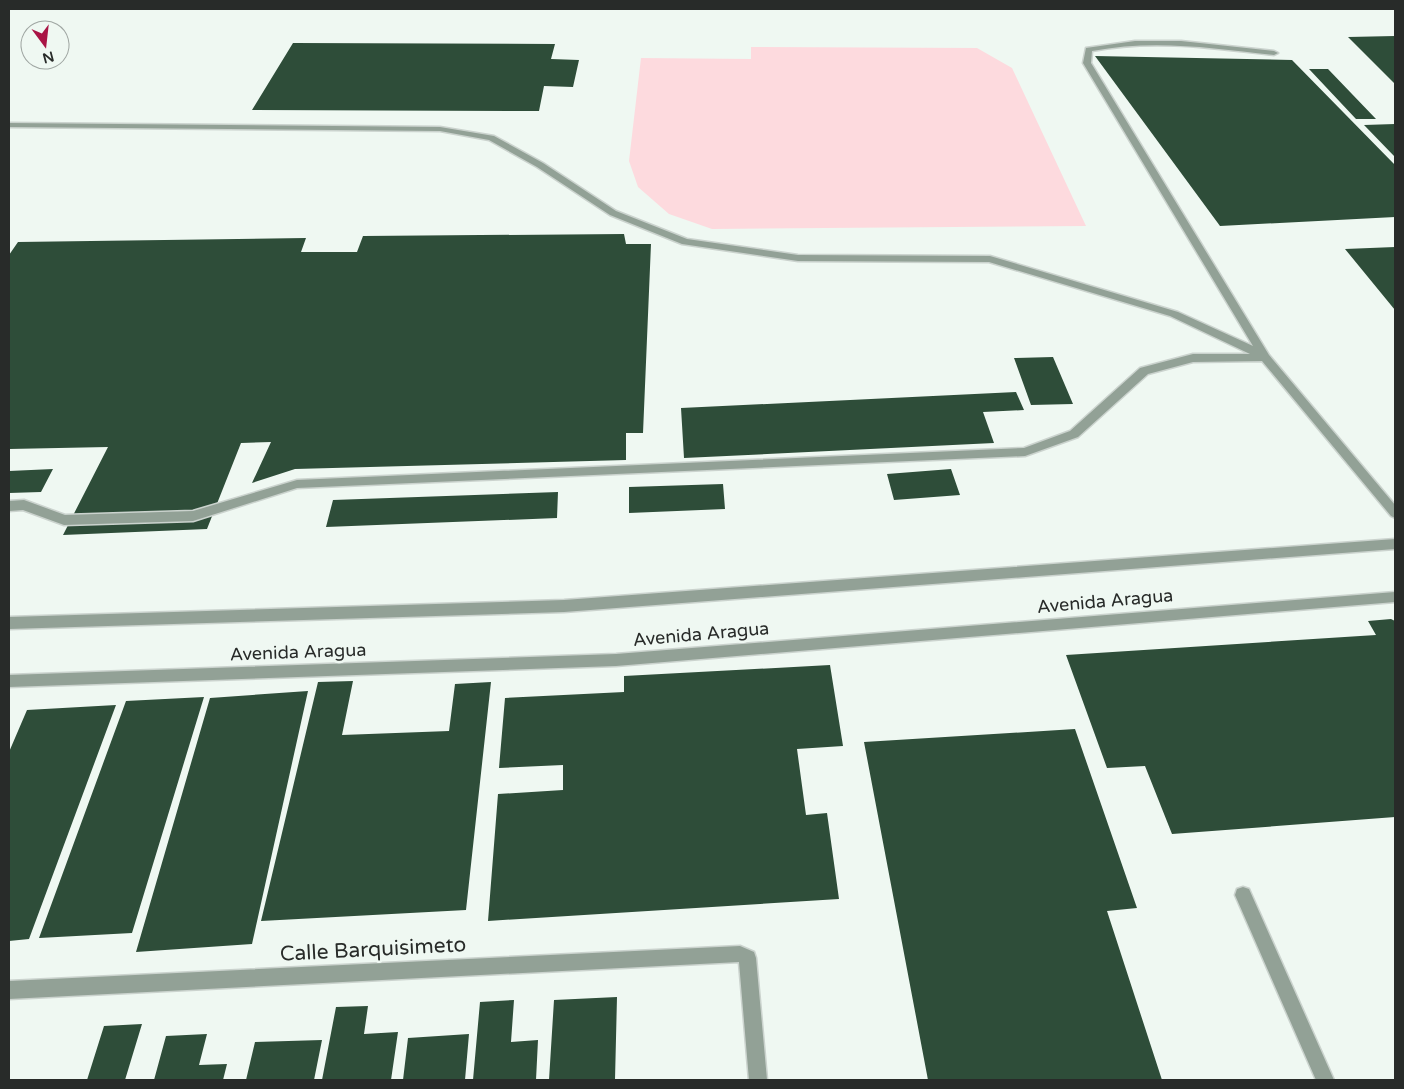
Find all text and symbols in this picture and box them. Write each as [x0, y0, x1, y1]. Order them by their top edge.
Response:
north arrow [20, 20, 70, 70]
text: N [41, 47, 56, 67]
street label: Avenida Aragua [1036, 584, 1174, 618]
street label: Avenida Aragua [632, 617, 770, 651]
street label: Avenida Aragua [229, 639, 367, 665]
street label: Calle Barquisimeto [279, 932, 467, 967]

